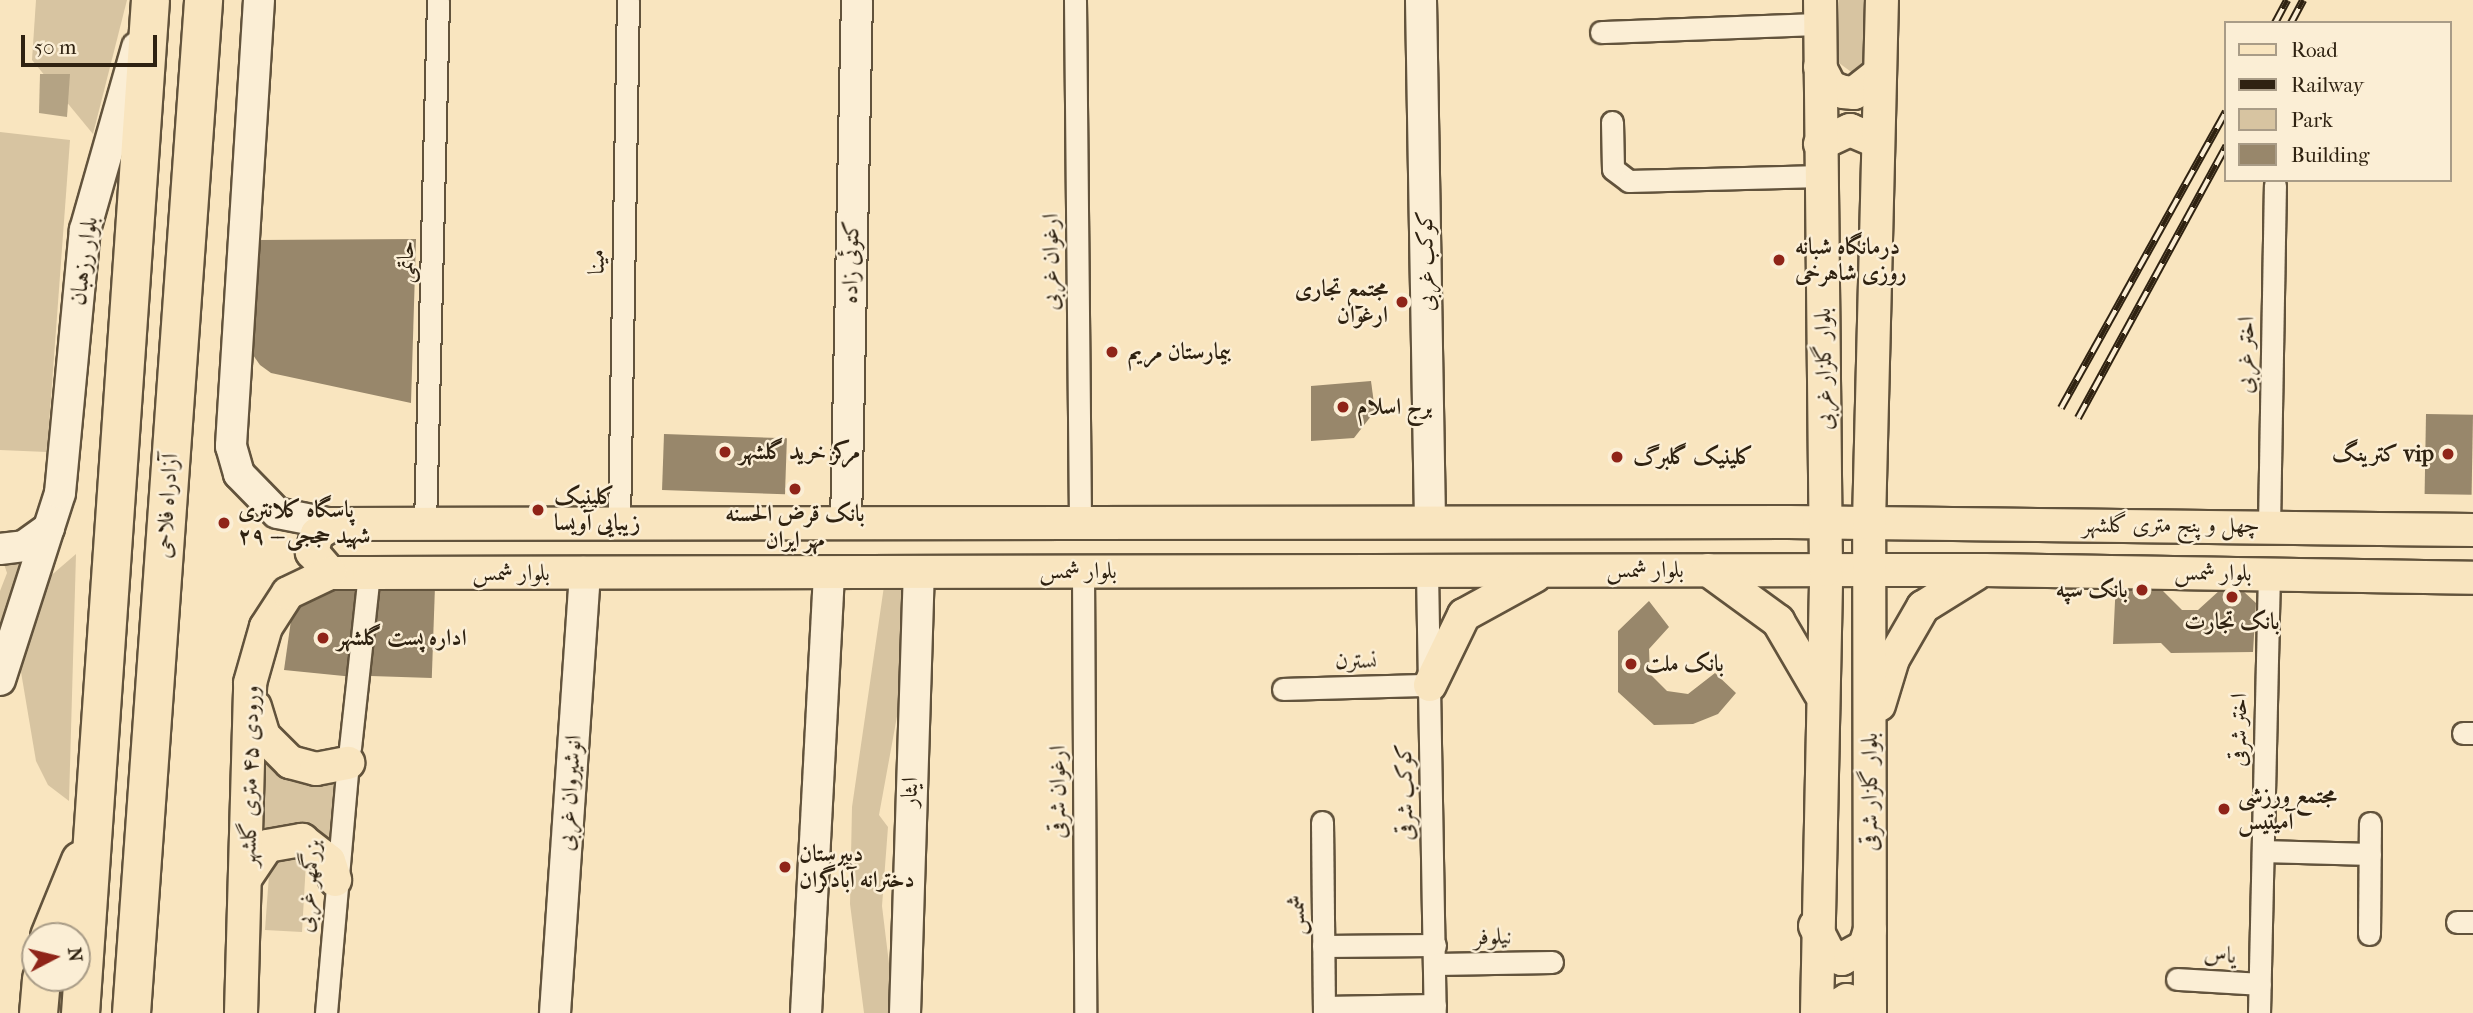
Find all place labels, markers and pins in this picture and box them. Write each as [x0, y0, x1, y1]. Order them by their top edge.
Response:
place label: درمانگاه شبانه روزی شاهرخی [1795, 233, 1907, 287]
marker: درمانگاه شبانه روزی شاهرخی [1769, 250, 1789, 270]
place label: مجتمع تجاری ارغوان [1295, 275, 1388, 329]
marker: مجتمع تجاری ارغوان [1394, 294, 1410, 310]
place label: بیمارستان مریم [1128, 338, 1231, 366]
marker: بیمارستان مریم [1102, 342, 1122, 362]
place label: برج اسلام [1357, 393, 1433, 421]
marker: برج اسلام [1335, 399, 1351, 415]
place label: مرکز خرید گلشهر [739, 438, 860, 466]
place label: کترینگ vip [2332, 440, 2434, 468]
place label: کلینیک گلبرگ [1633, 443, 1754, 471]
marker: مرکز خرید گلشهر [717, 444, 733, 460]
marker: کترینگ vip [2440, 446, 2456, 462]
marker: کلینیک گلبرگ [1607, 447, 1627, 467]
marker: بانک قرض الحسنه مهر ایران [787, 481, 803, 497]
place label: کلینیک زیبایی آویسا [554, 483, 641, 537]
place label: پاسگاه کلانتری ۲۹ -- شهید حججی [238, 496, 370, 550]
marker: کلینیک زیبایی آویسا [528, 500, 548, 520]
place label: بانک قرض الحسنه مهر ایران [725, 500, 865, 554]
marker: پاسگاه کلانتری ۲۹ -- شهید حججی [216, 515, 232, 531]
place label: بانک سپه [2056, 576, 2128, 604]
marker: بانک سپه [2134, 582, 2150, 598]
marker: بانک تجارت [2224, 589, 2240, 605]
place label: بانک تجارت [2184, 608, 2280, 636]
place label: اداره پست گلشهر [337, 624, 467, 652]
marker: اداره پست گلشهر [315, 630, 331, 646]
place label: بانک ملت [1645, 650, 1724, 678]
marker: بانک ملت [1623, 656, 1639, 672]
place label: مجتمع ورزشی آمیتیس [2238, 782, 2337, 836]
marker: مجتمع ورزشی آمیتیس [2216, 801, 2232, 817]
place label: دبيرستان دخترانه آبادگران [799, 840, 915, 894]
marker: دبيرستان دخترانه آبادگران [777, 859, 793, 875]

